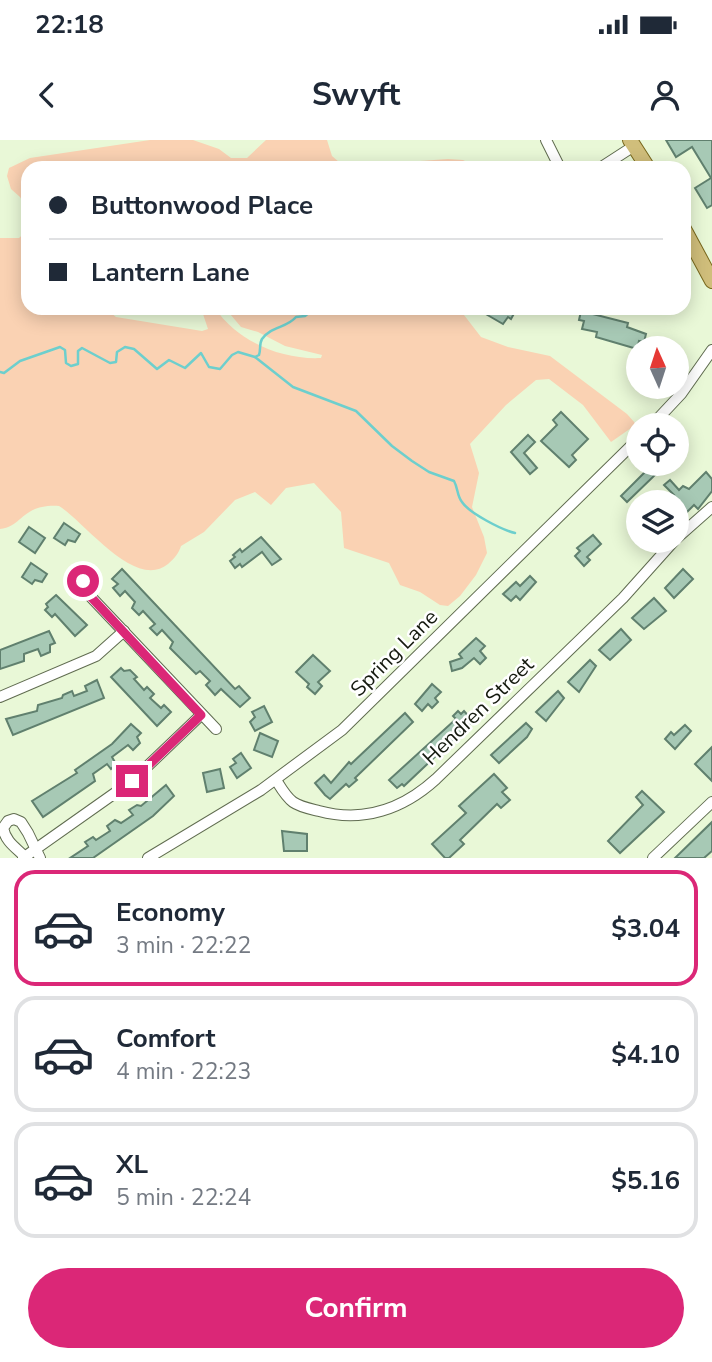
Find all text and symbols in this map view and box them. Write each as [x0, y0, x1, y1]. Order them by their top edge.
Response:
text: 22:18 [35, 7, 104, 42]
text: Swyft [312, 73, 400, 116]
icon: back [28, 76, 66, 114]
icon: person [646, 76, 684, 114]
text: Buttonwood Place [91, 188, 313, 223]
text: Lantern Lane [91, 255, 250, 290]
north arrow [626, 336, 690, 399]
map controls [626, 336, 689, 553]
button: locate [626, 413, 689, 476]
button: layers [626, 490, 689, 553]
route start [67, 565, 99, 597]
street label: Spring Lane [344, 603, 444, 703]
street label: Hendren Street [416, 650, 540, 771]
route end [116, 765, 148, 797]
text: Economy [116, 895, 225, 930]
icon: car [32, 897, 95, 960]
text: $3.04 [611, 911, 680, 946]
text: 3 min · 22:22 [116, 930, 251, 961]
text: Comfort [116, 1021, 216, 1056]
icon: car [32, 1023, 95, 1086]
text: $4.10 [611, 1037, 680, 1072]
text: 4 min · 22:23 [116, 1056, 251, 1087]
text: XL [116, 1147, 148, 1182]
icon: car [32, 1149, 95, 1212]
text: $5.16 [611, 1163, 680, 1198]
text: 5 min · 22:24 [116, 1182, 251, 1213]
button: Confirm [28, 1268, 684, 1348]

